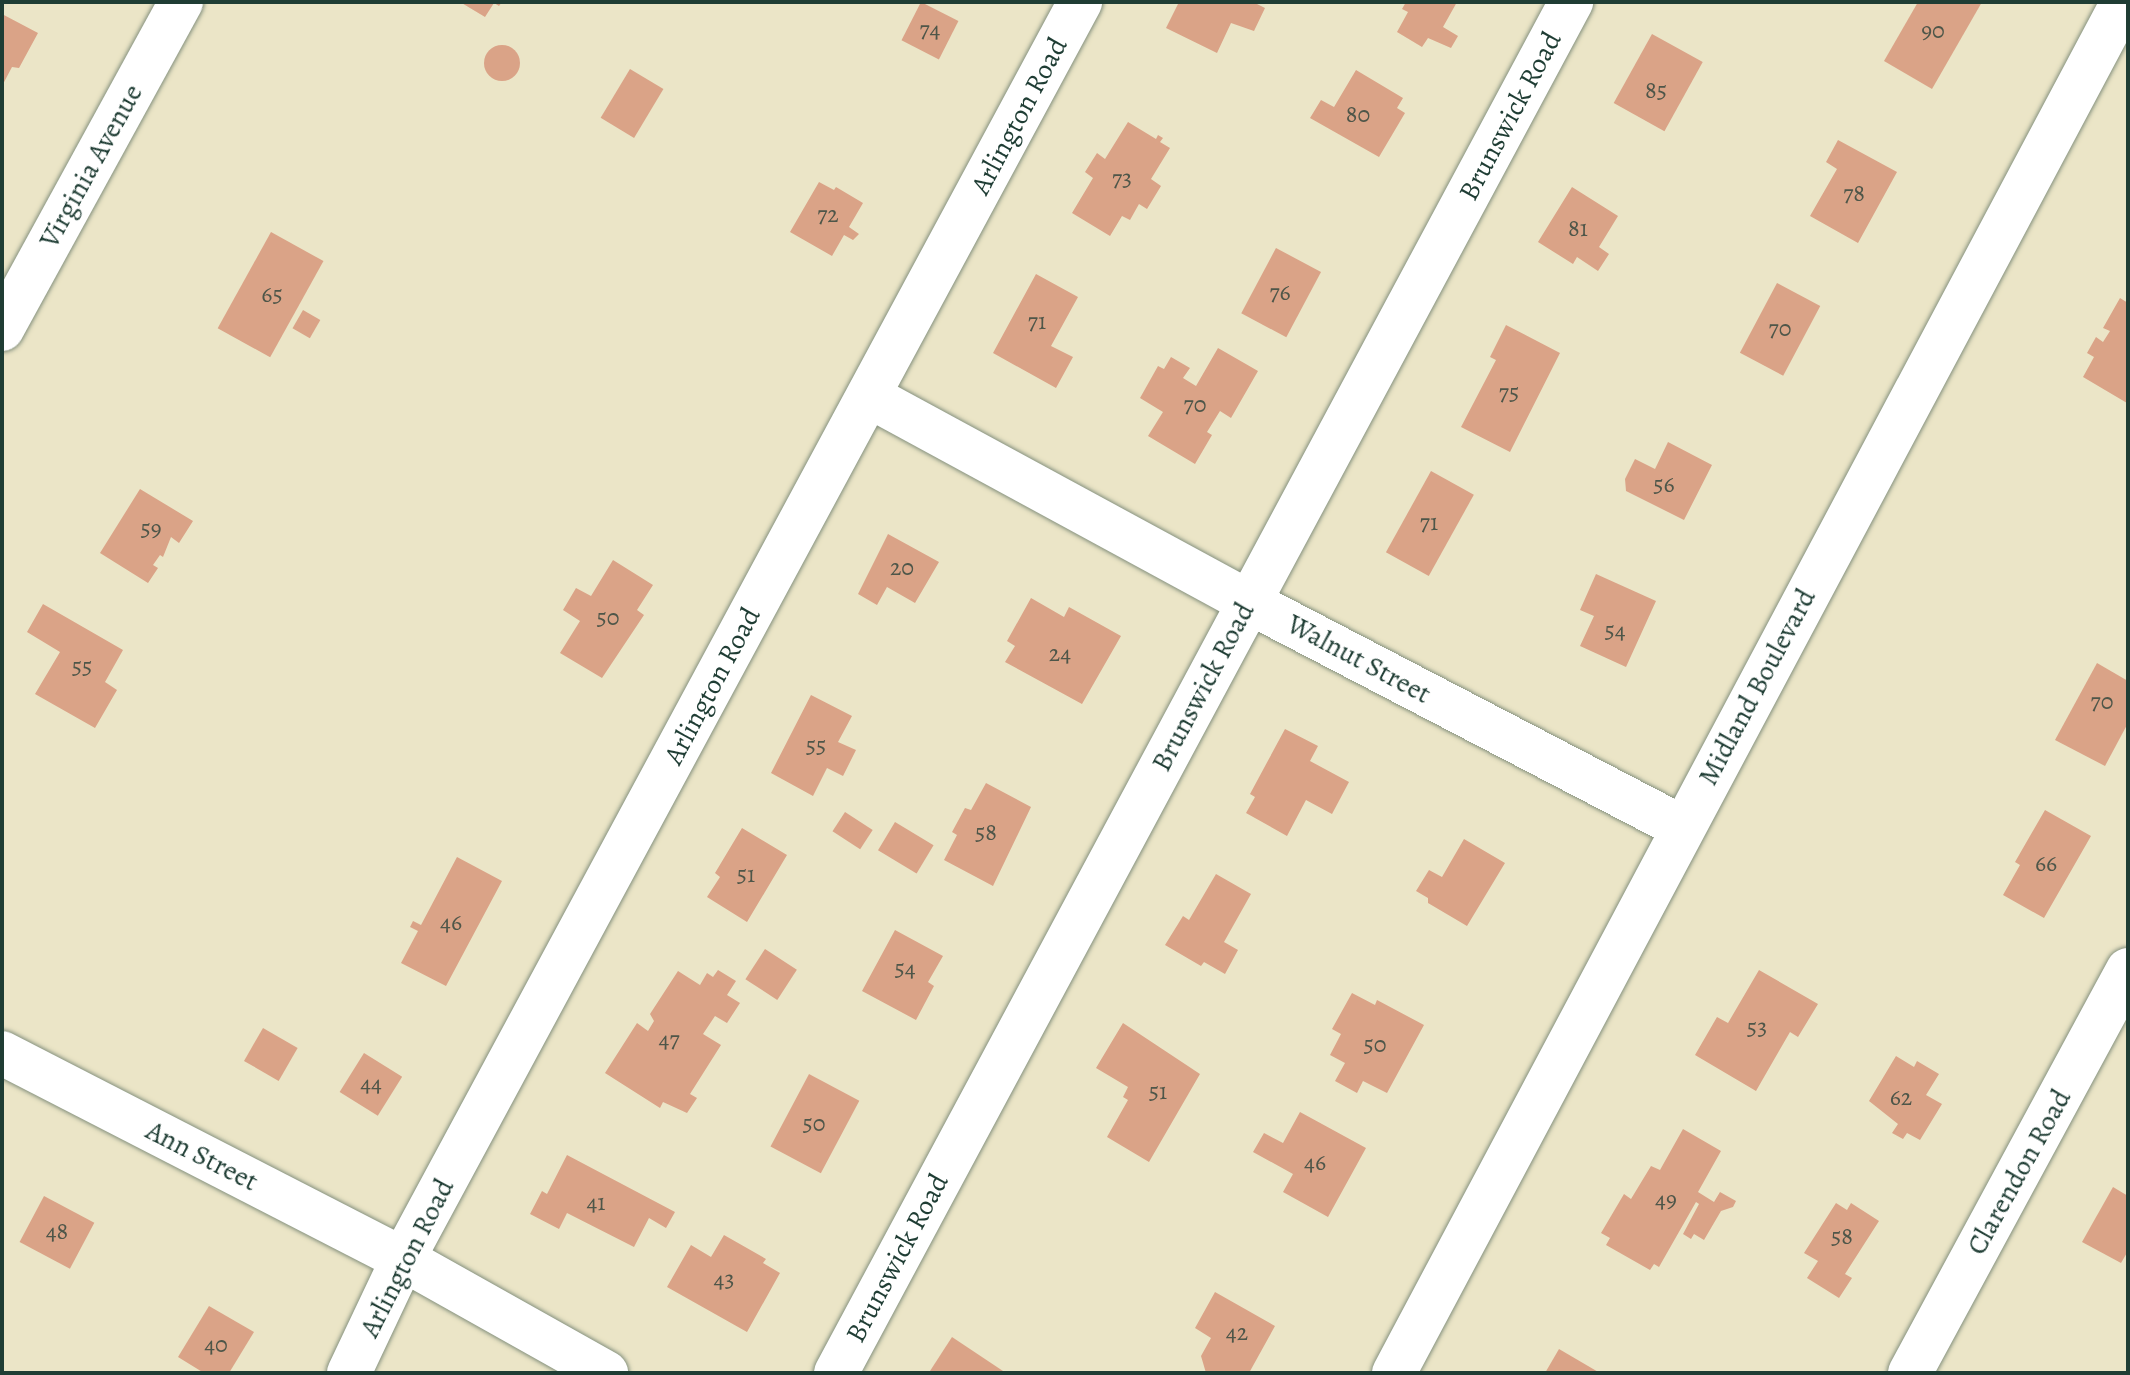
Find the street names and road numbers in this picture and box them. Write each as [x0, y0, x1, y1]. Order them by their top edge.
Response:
street label: Brunswick Road [1451, 26, 1569, 206]
street label: Arlington Road [964, 32, 1074, 200]
street label: Virginia Avenue [32, 78, 150, 254]
street label: Midland Boulevard [1691, 583, 1823, 791]
street label: Brunswick Road [1144, 597, 1262, 777]
street label: Arlington Road [657, 602, 767, 770]
street label: Walnut Street [1281, 607, 1437, 711]
street label: Clarendon Road [1960, 1083, 2078, 1261]
street label: Ann Street [141, 1114, 263, 1198]
street label: Brunswick Road [838, 1168, 956, 1348]
street label: Arlington Road [353, 1173, 461, 1343]

